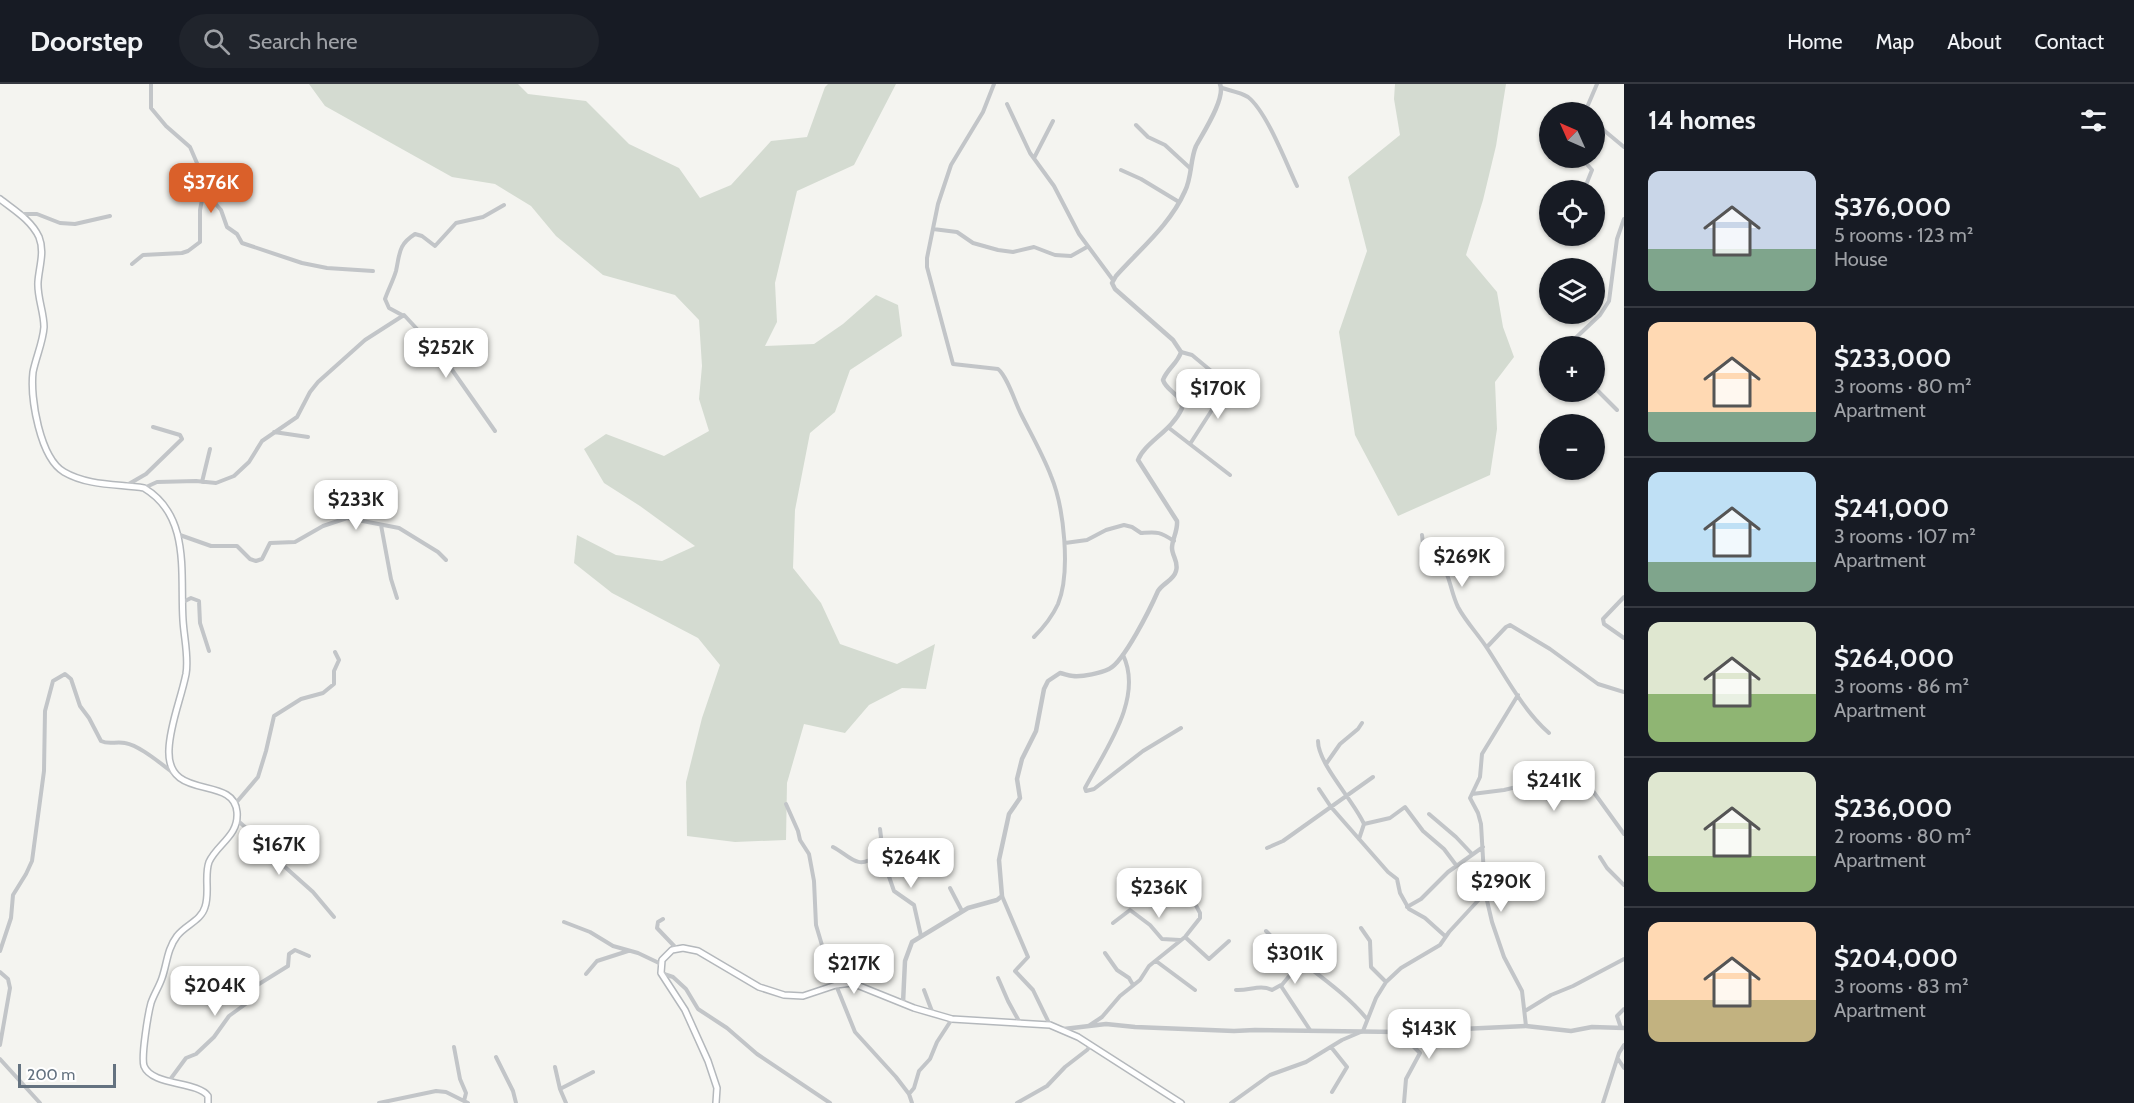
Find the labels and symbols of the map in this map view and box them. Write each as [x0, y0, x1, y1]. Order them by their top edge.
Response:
north arrow [1539, 102, 1605, 168]
pin: $376K [169, 163, 253, 214]
pin: $252K [404, 328, 488, 379]
pin: $170K [1176, 369, 1260, 420]
pin: $233K [314, 480, 398, 531]
pin: $269K [1420, 537, 1504, 588]
pin: $241K [1512, 761, 1596, 812]
pin: $167K [237, 825, 321, 876]
pin: $264K [869, 838, 953, 889]
pin: $290K [1459, 862, 1543, 913]
pin: $236K [1117, 868, 1201, 919]
pin: $301K [1253, 934, 1337, 985]
pin: $217K [812, 944, 896, 995]
pin: $204K [173, 966, 257, 1017]
pin: $143K [1387, 1009, 1471, 1060]
scale bar [18, 1061, 116, 1088]

